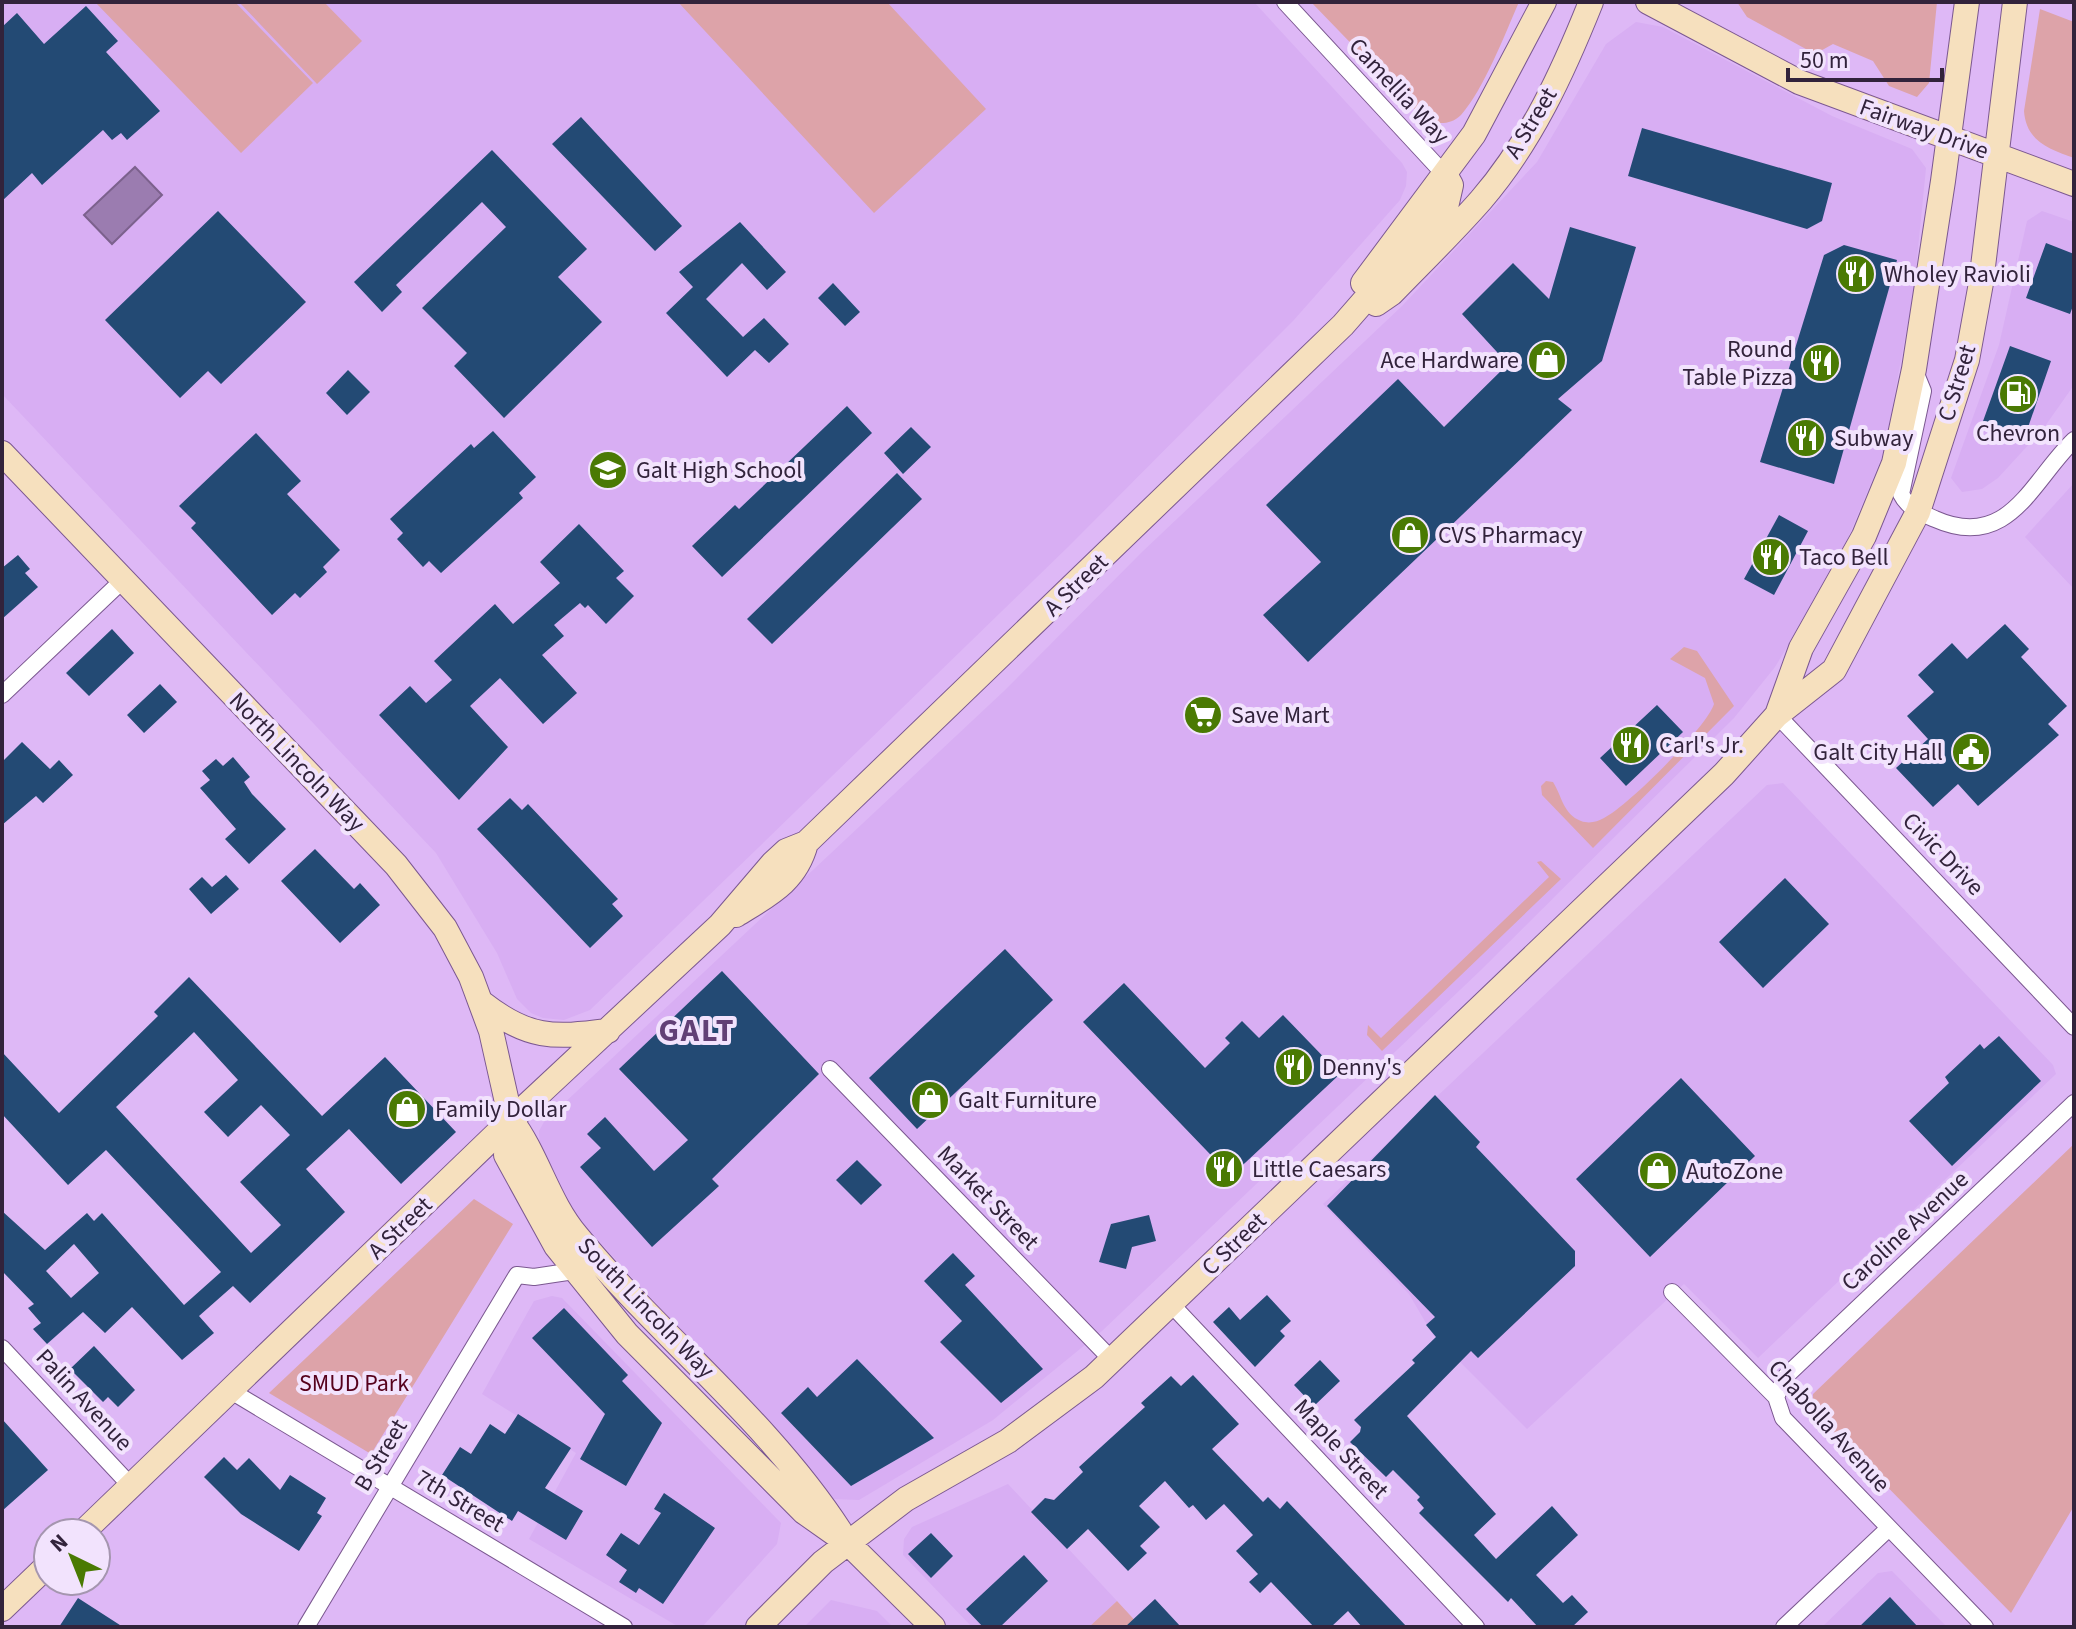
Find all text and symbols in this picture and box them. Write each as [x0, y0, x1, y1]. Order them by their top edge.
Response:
street label: Camellia Way [1340, 30, 1458, 152]
scale bar [1788, 32, 1942, 82]
text: 50 m [1800, 43, 1849, 78]
street label: A Street [1496, 81, 1566, 165]
street label: Fairway Drive [1855, 89, 1993, 169]
restaurant icon: Wholey Ravioli [1835, 253, 1877, 295]
place label: Wholey Ravioli [1884, 257, 2031, 292]
place label: Round Table Pizza [1682, 332, 1793, 395]
shop icon: Ace Hardware [1526, 339, 1568, 381]
street label: C Street [1929, 340, 1985, 426]
restaurant icon: Round Table Pizza [1800, 342, 1842, 384]
place label: Ace Hardware [1381, 343, 1519, 378]
fuel station icon: Chevron [1997, 373, 2039, 415]
place label: Chevron [1976, 416, 2060, 451]
restaurant icon: Subway [1785, 417, 1827, 459]
place label: Subway [1834, 421, 1913, 456]
school or university icon: Galt High School [587, 449, 629, 491]
place label: Galt High School [636, 453, 802, 488]
shop icon: CVS Pharmacy [1389, 514, 1431, 556]
place label: CVS Pharmacy [1438, 518, 1583, 553]
restaurant icon: Taco Bell [1750, 536, 1792, 578]
place label: Taco Bell [1799, 540, 1889, 575]
street label: A Street [1036, 545, 1116, 625]
street label: North Lincoln Way [221, 684, 373, 840]
supermarket icon: Save Mart [1182, 694, 1224, 736]
place label: Save Mart [1231, 698, 1330, 733]
restaurant icon: Carl's Jr. [1610, 724, 1652, 766]
place label: Carl's Jr. [1659, 728, 1744, 763]
public building icon: Galt City Hall [1950, 731, 1992, 773]
place label: Galt City Hall [1813, 735, 1943, 770]
street label: Civic Drive [1894, 804, 1992, 904]
district label: GALT [658, 1008, 736, 1054]
restaurant icon: Denny's [1273, 1046, 1315, 1088]
place label: Denny's [1322, 1050, 1402, 1085]
shop icon: Galt Furniture [909, 1079, 951, 1121]
place label: Galt Furniture [958, 1083, 1097, 1118]
shop icon: Family Dollar [386, 1088, 428, 1130]
place label: Family Dollar [435, 1092, 567, 1127]
street label: Market Street [929, 1138, 1047, 1258]
restaurant icon: Little Caesars [1203, 1148, 1245, 1190]
shop icon: AutoZone [1637, 1150, 1679, 1192]
place label: Little Caesars [1252, 1152, 1386, 1187]
place label: AutoZone [1686, 1154, 1783, 1189]
street label: Caroline Avenue [1834, 1163, 1976, 1299]
street label: A Street [360, 1188, 440, 1268]
street label: C Street [1194, 1204, 1274, 1284]
street label: South Lincoln Way [569, 1229, 723, 1387]
street label: Palin Avenue [27, 1341, 141, 1459]
street label: Chabolla Avenue [1760, 1352, 1898, 1500]
park label: SMUD Park [299, 1366, 409, 1401]
street label: Maple Street [1285, 1391, 1397, 1507]
street label: B Street [346, 1412, 416, 1498]
street label: 7th Street [409, 1461, 511, 1541]
north arrow [32, 1517, 112, 1597]
text: N [43, 1526, 75, 1560]

